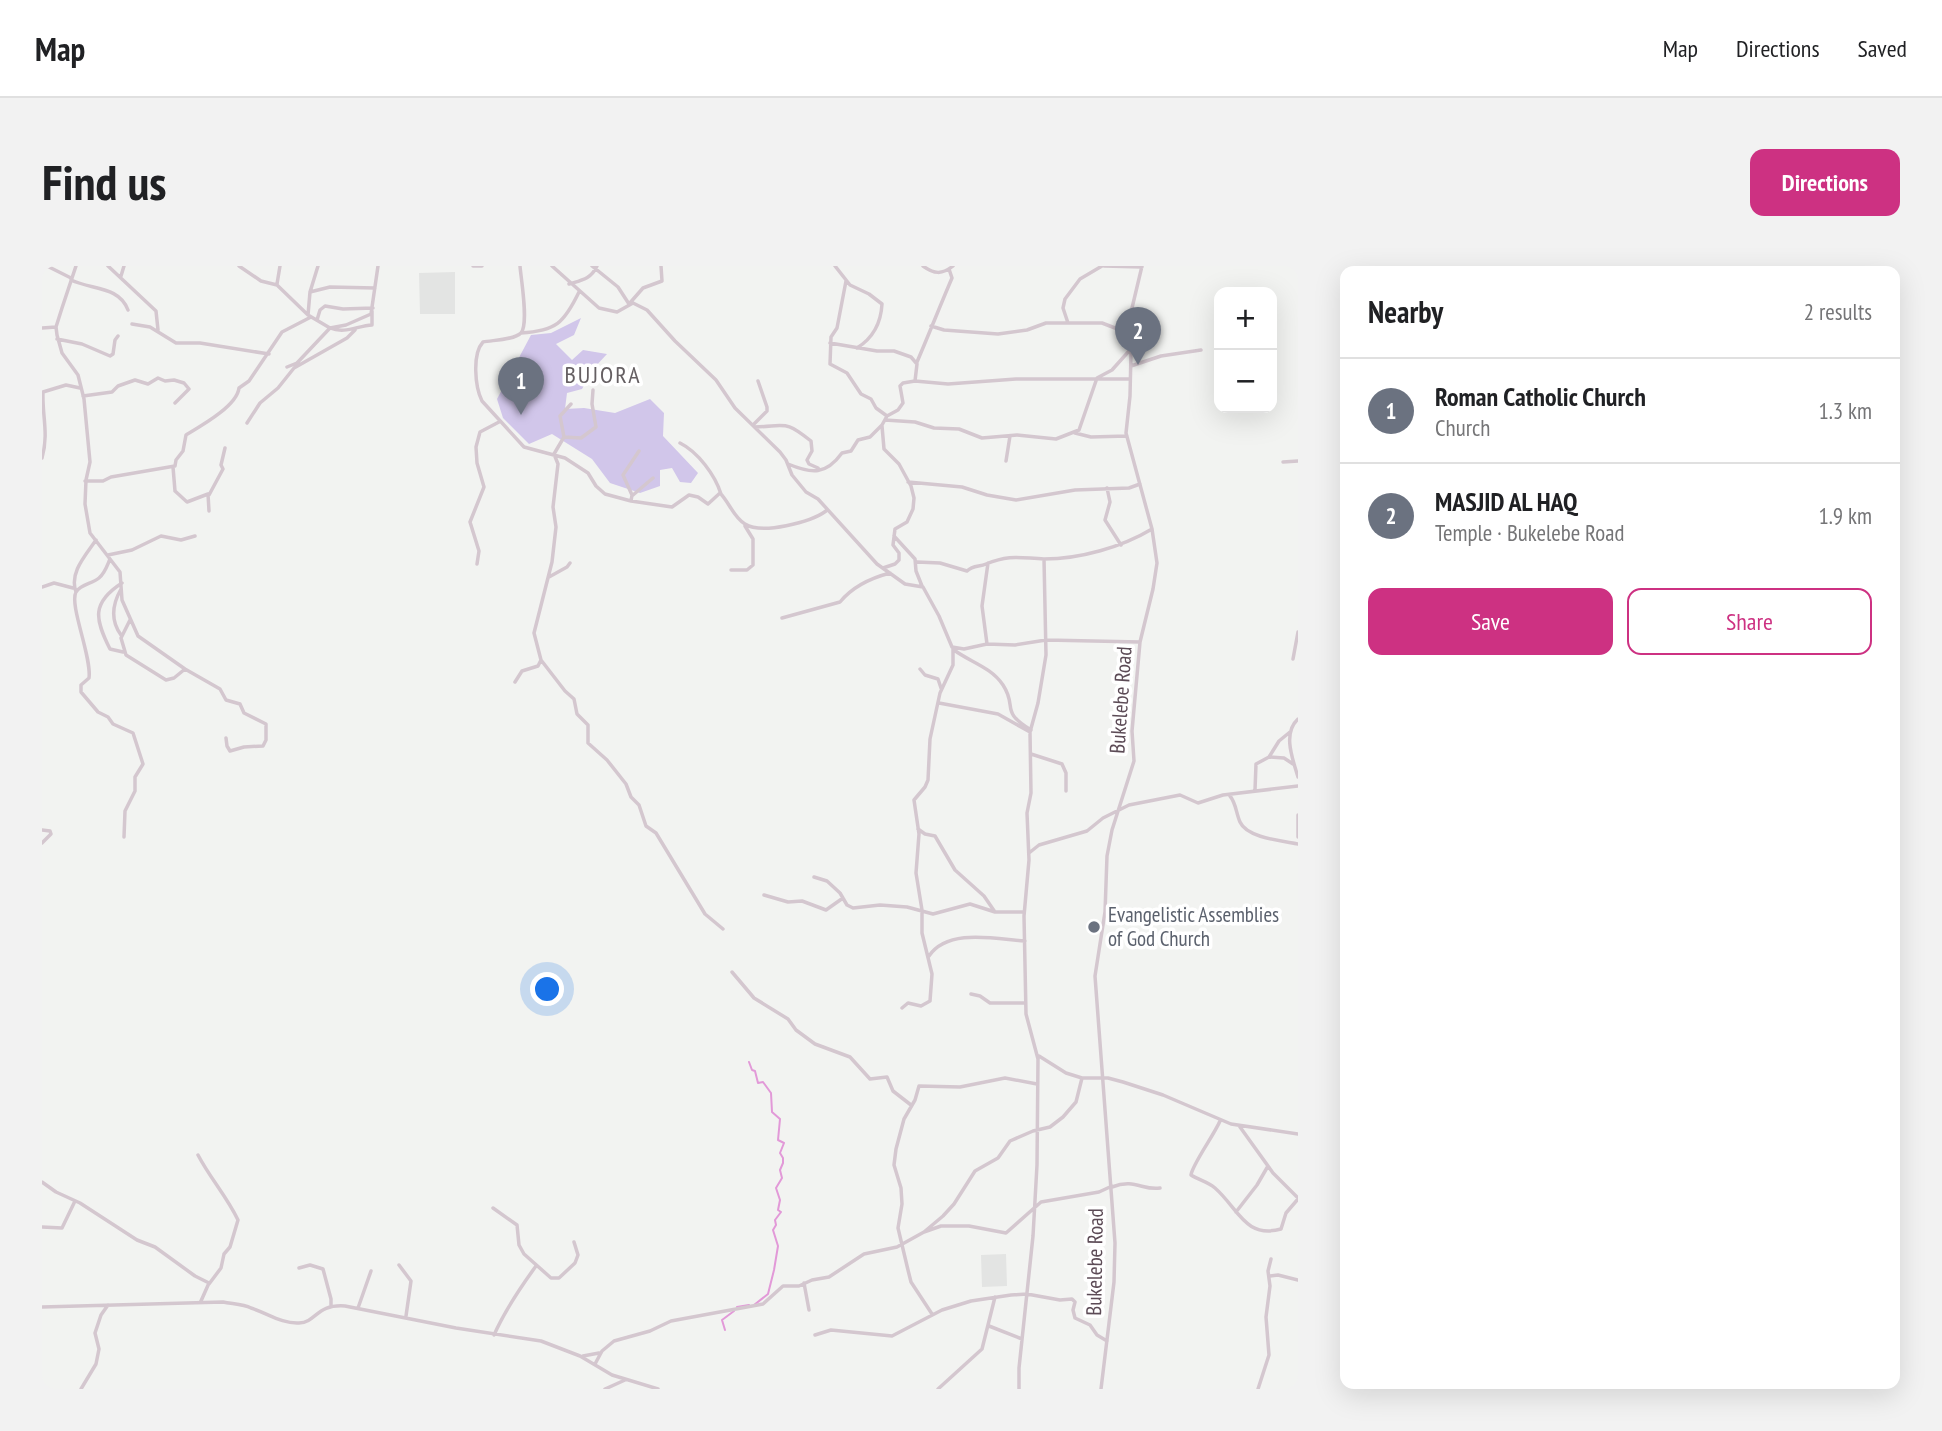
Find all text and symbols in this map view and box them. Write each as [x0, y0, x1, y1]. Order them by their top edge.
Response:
text: Map [35, 27, 85, 70]
text: Map [1663, 33, 1698, 64]
text: Directions [1736, 33, 1820, 64]
text: Saved [1858, 33, 1907, 64]
button: Directions [1750, 149, 1900, 216]
text: Find us [42, 150, 166, 214]
map controls [1214, 287, 1277, 413]
button: + [1214, 287, 1277, 350]
text: Nearby [1368, 292, 1443, 331]
text: 2 results [1804, 297, 1872, 326]
pin: 2 [1115, 307, 1161, 365]
button: − [1214, 350, 1277, 413]
pin: 1 [498, 357, 544, 415]
district label: BUJORA [564, 359, 642, 390]
text: Roman Catholic Church [1435, 380, 1646, 413]
text: 1 [1386, 396, 1397, 425]
text: 1.3 km [1818, 396, 1872, 425]
text: Church [1435, 413, 1490, 442]
text: MASJID AL HAQ [1435, 485, 1577, 518]
text: 2 [1386, 501, 1397, 530]
text: 1.9 km [1818, 501, 1872, 530]
text: Temple · Bukelebe Road [1435, 518, 1624, 547]
button: Save [1368, 588, 1613, 655]
button: Share [1627, 588, 1872, 655]
street label: Bukelebe Road [1103, 646, 1138, 754]
place label: Evangelistic Assemblies of God Church [1108, 901, 1279, 952]
marker: Evangelistic Assemblies of God Church [1086, 919, 1102, 935]
your location [530, 972, 564, 1006]
street label: Bukelebe Road [1080, 1208, 1109, 1316]

